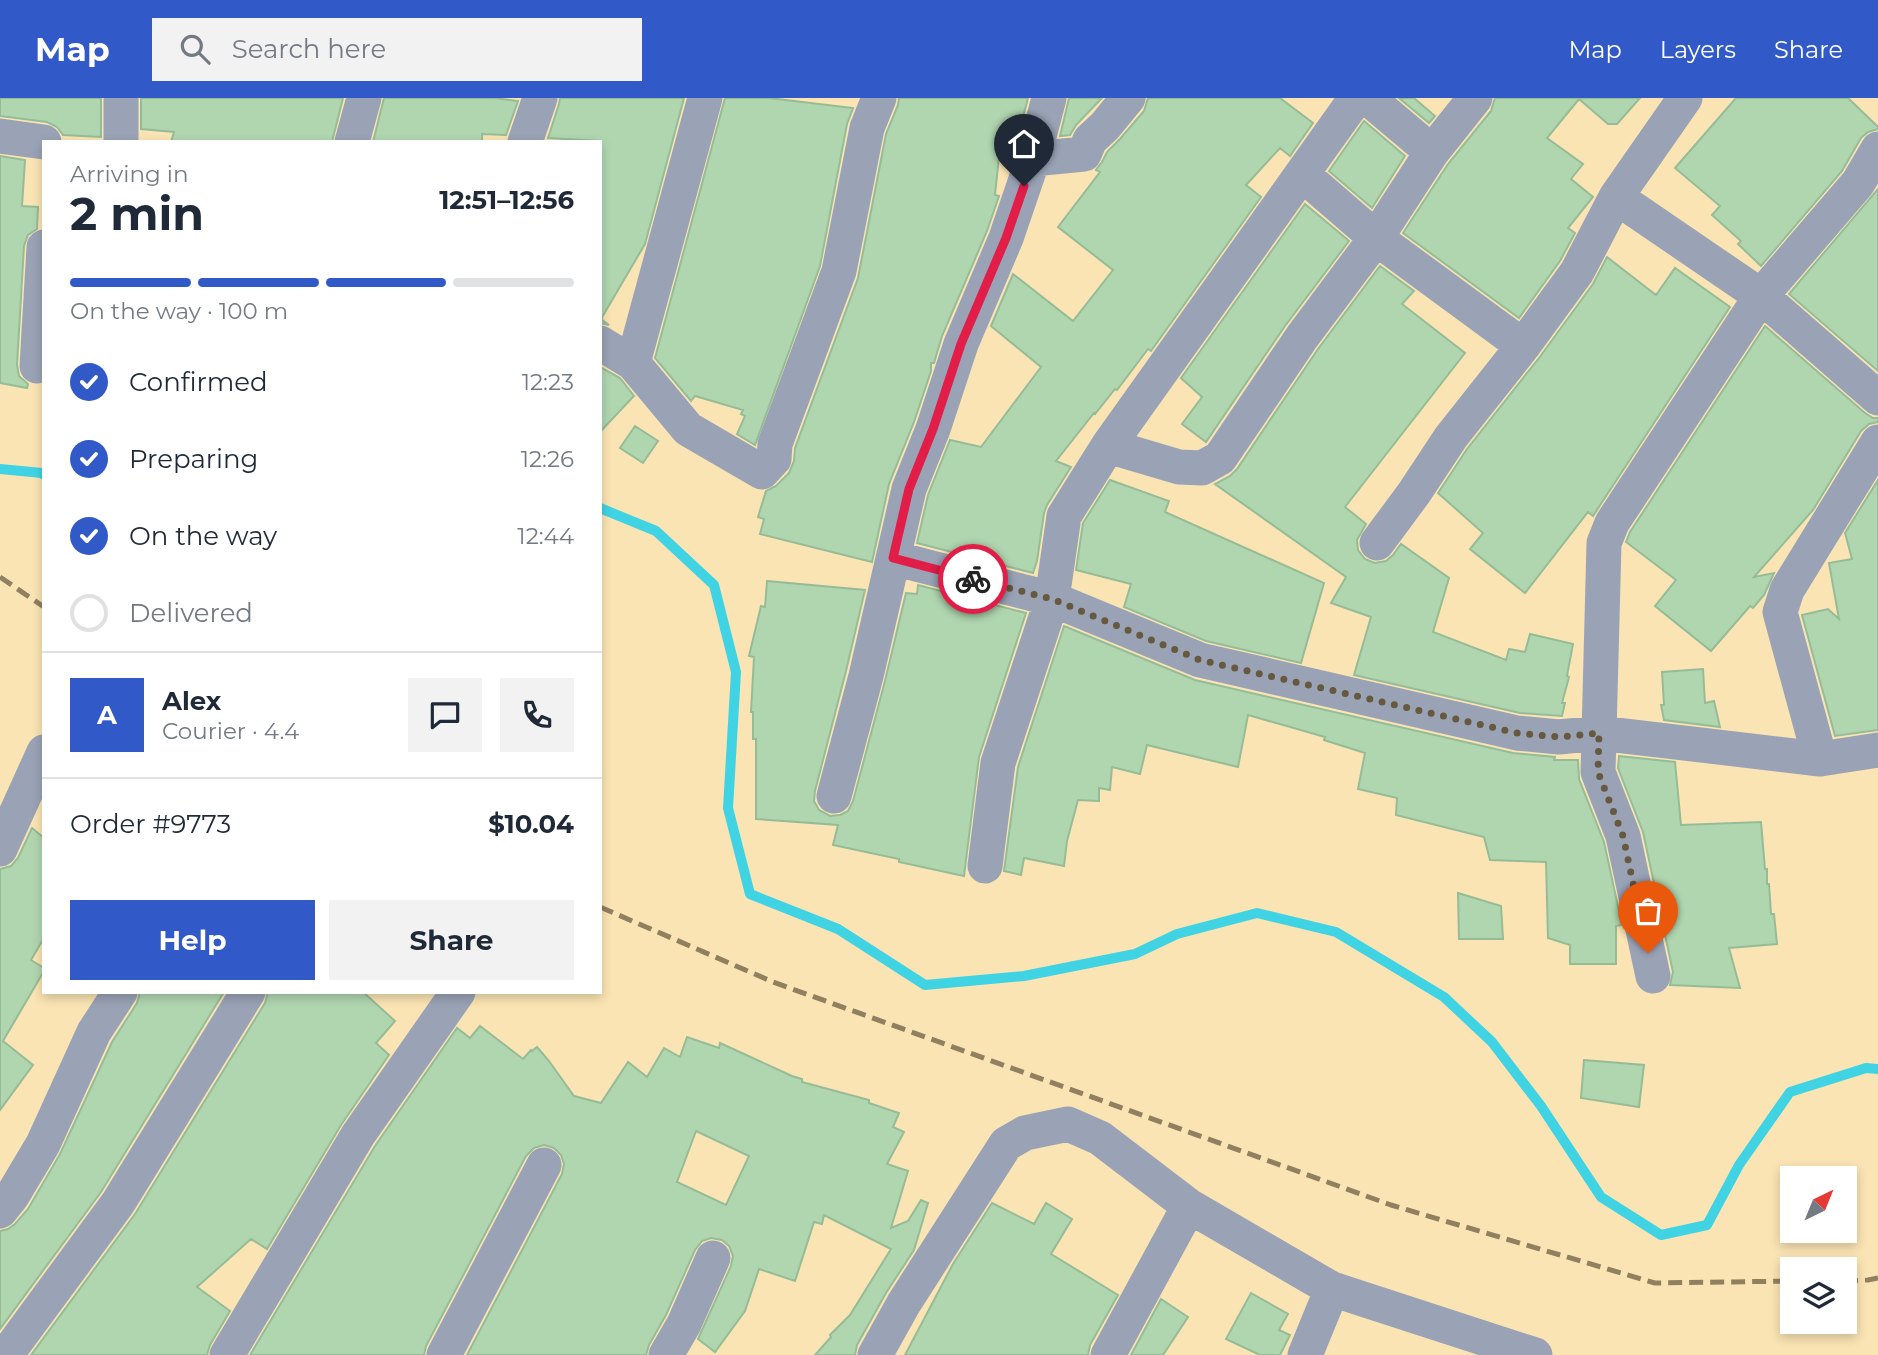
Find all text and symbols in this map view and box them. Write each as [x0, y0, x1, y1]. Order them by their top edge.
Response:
search box [152, 18, 642, 81]
text: Map [35, 29, 110, 69]
icon: search [176, 30, 214, 68]
text: Search here [232, 33, 386, 65]
text: Map [1568, 35, 1622, 64]
text: Layers [1660, 35, 1736, 64]
text: Share [1774, 35, 1843, 64]
pin [994, 114, 1054, 186]
icon: home [1005, 125, 1043, 163]
text: Arriving in [70, 160, 189, 188]
text: 12:51–12:56 [439, 184, 574, 216]
text: 2 min [70, 185, 204, 242]
text: On the way · 100 m [70, 297, 288, 325]
icon: check [70, 363, 108, 401]
text: Confirmed [129, 366, 268, 398]
text: 12:23 [522, 368, 574, 396]
icon: check [70, 440, 108, 478]
text: Preparing [129, 443, 258, 475]
text: 12:26 [521, 445, 574, 473]
icon: check [70, 517, 108, 555]
text: On the way [129, 520, 277, 552]
text: 12:44 [517, 522, 574, 550]
courier [938, 544, 1008, 614]
icon: bike [954, 560, 992, 598]
text: Delivered [129, 597, 253, 629]
button: chat [408, 678, 482, 752]
button: phone [500, 678, 574, 752]
text: Alex [162, 685, 221, 717]
text: A [97, 699, 117, 731]
text: Courier · 4.4 [162, 717, 299, 745]
text: Order #9773 [70, 808, 231, 840]
text: $10.04 [488, 808, 574, 840]
pin [1618, 881, 1678, 953]
icon: bag [1629, 892, 1667, 930]
button: Help [70, 900, 315, 980]
button: Share [329, 900, 574, 980]
north arrow [1780, 1166, 1857, 1242]
map controls [1780, 1166, 1857, 1334]
button: layers [1780, 1257, 1857, 1334]

